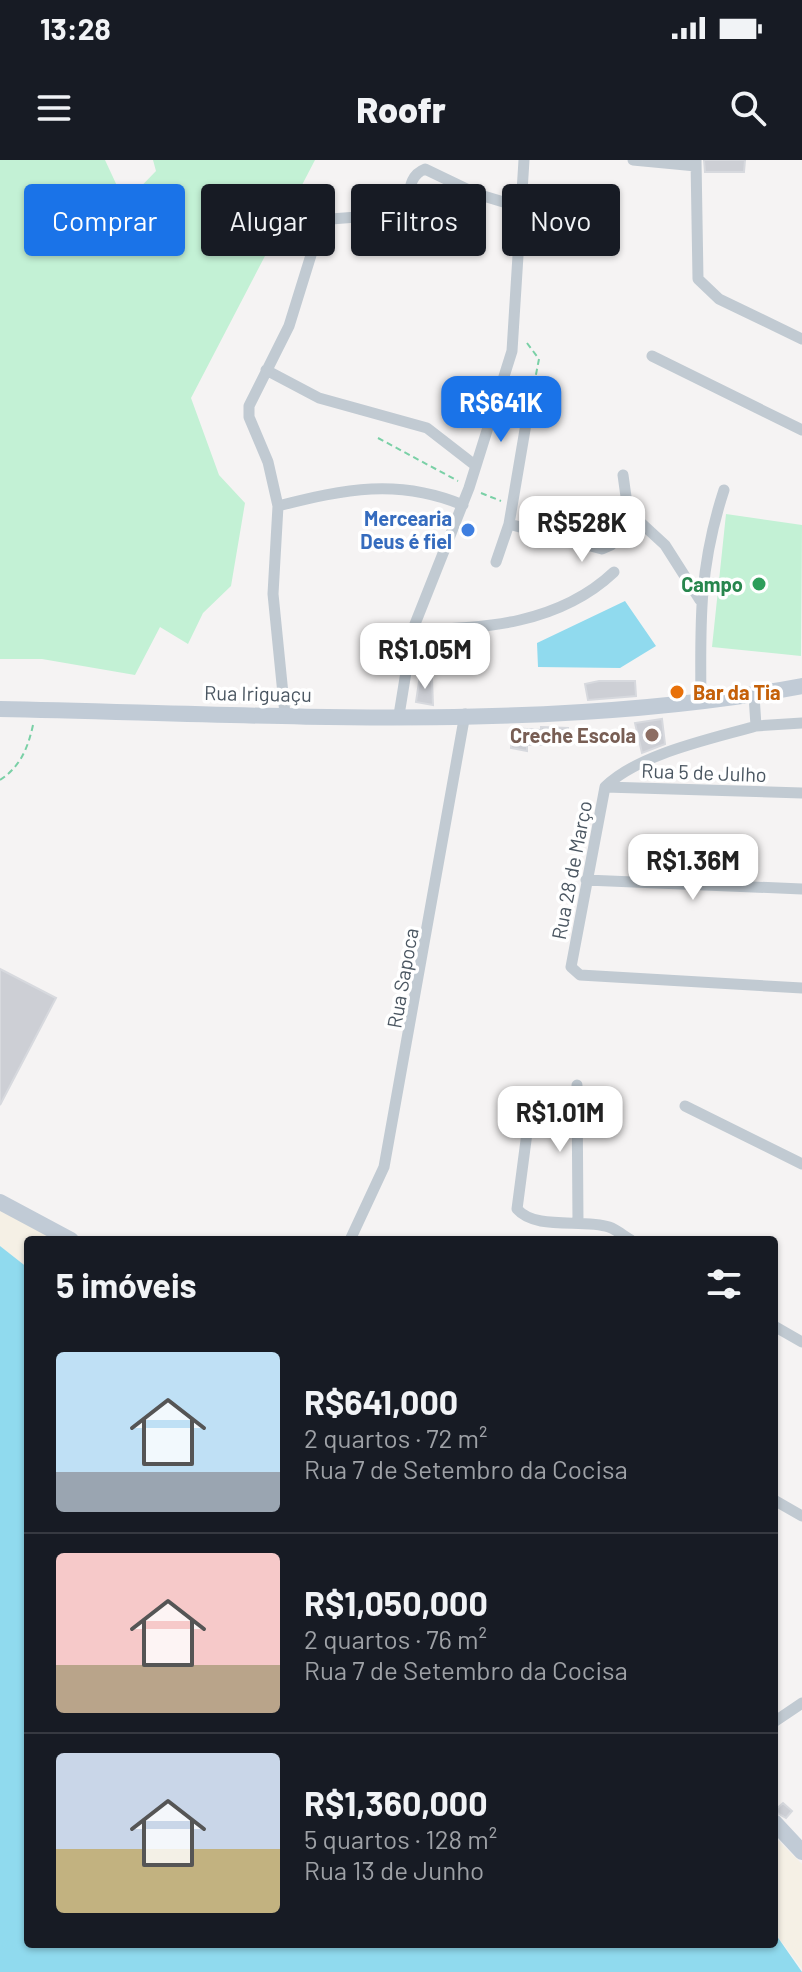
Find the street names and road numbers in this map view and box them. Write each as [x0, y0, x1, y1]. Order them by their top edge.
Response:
street label: Rua Iriguaçu [204, 680, 312, 706]
street label: Rua 5 de Julho [641, 758, 767, 786]
street label: Rua 28 de Março [546, 799, 596, 941]
street label: Rua Sapoca [381, 926, 423, 1030]

